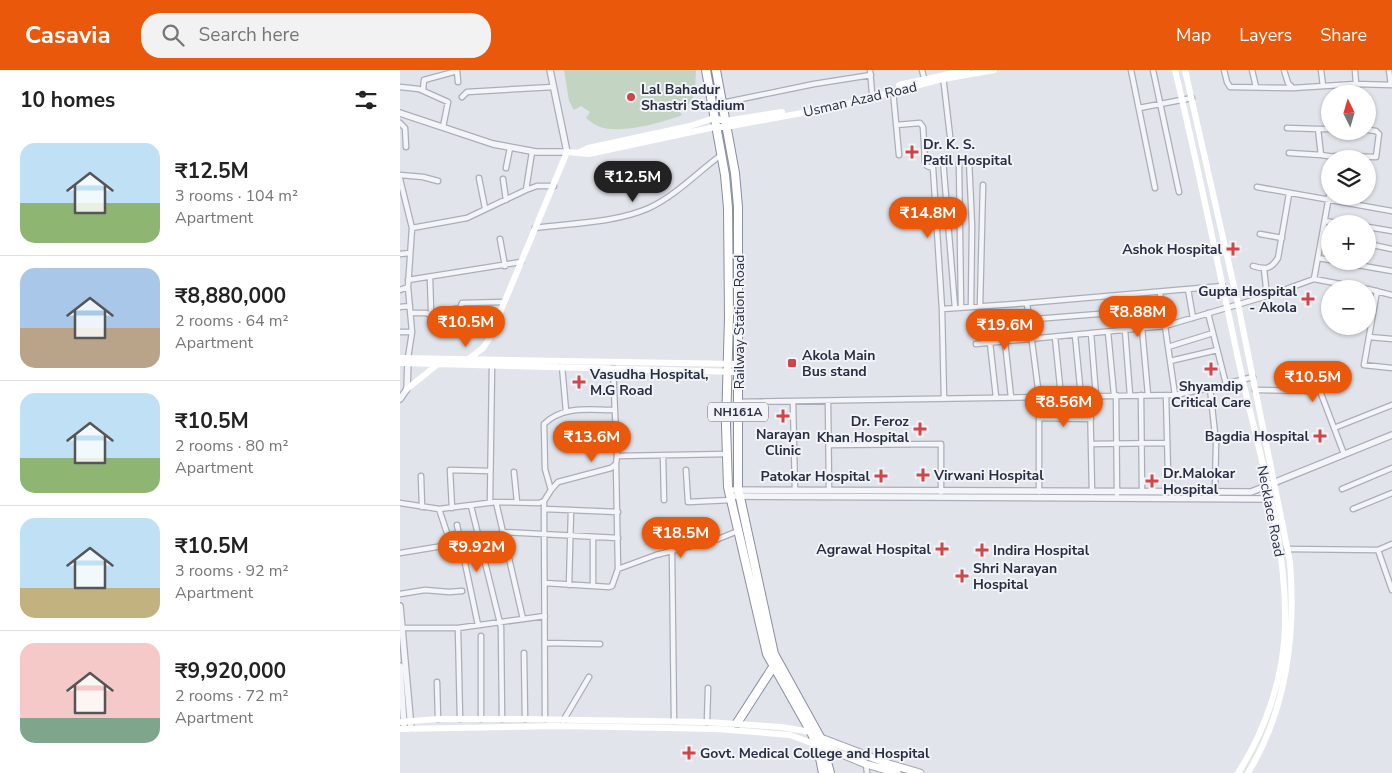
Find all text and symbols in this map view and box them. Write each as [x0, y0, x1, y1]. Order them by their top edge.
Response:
search box [141, 13, 491, 58]
text: Casavia [25, 19, 111, 51]
icon: search [159, 21, 187, 49]
text: Search here [199, 22, 299, 48]
text: Map [1176, 23, 1211, 47]
text: Layers [1239, 23, 1292, 47]
text: Share [1320, 23, 1367, 47]
street label: Usman Azad Road [801, 77, 919, 122]
place label: Lal Bahadur Shastri Stadium [641, 80, 745, 115]
north arrow [1321, 85, 1376, 140]
map controls [1321, 85, 1376, 335]
text: 10 homes [20, 86, 115, 114]
icon: filters [352, 86, 380, 114]
marker: Lal Bahadur Shastri Stadium [625, 91, 637, 103]
place label: Dr. K. S. Patil Hospital [923, 135, 1012, 170]
marker: Dr. K. S. Patil Hospital [905, 145, 919, 159]
button: layers [1321, 150, 1376, 205]
text: ₹12.5M [175, 157, 249, 185]
pin: ₹12.5M [592, 160, 674, 203]
icon: home [60, 163, 120, 223]
text: ₹12.5M [605, 166, 661, 188]
text: 3 rooms · 104 m² [175, 185, 298, 207]
pin: ₹14.8M [887, 196, 969, 239]
text: ₹14.8M [900, 202, 956, 224]
text: Apartment [175, 207, 253, 229]
button: + [1321, 215, 1376, 270]
place label: Ashok Hospital [1122, 240, 1223, 259]
marker: Ashok Hospital [1226, 242, 1240, 256]
street label: Railway Station Road [730, 255, 749, 389]
button: − [1321, 280, 1376, 335]
text: ₹8,880,000 [175, 282, 286, 310]
place label: Gupta Hospital - Akola [1198, 282, 1298, 317]
icon: home [60, 288, 120, 348]
marker: Gupta Hospital - Akola [1301, 292, 1315, 306]
pin: ₹8.88M [1097, 296, 1179, 338]
text: ₹8.88M [1110, 301, 1166, 323]
pin: ₹10.5M [425, 306, 507, 348]
pin: ₹19.6M [964, 308, 1046, 351]
text: 2 rooms · 64 m² [175, 310, 288, 332]
text: ₹10.5M [438, 311, 494, 333]
text: ₹19.6M [977, 314, 1033, 336]
text: Apartment [175, 332, 253, 354]
place label: Akola Main Bus stand [802, 346, 875, 381]
marker: Akola Main Bus stand [786, 357, 798, 369]
pin: ₹10.5M [1272, 360, 1354, 403]
marker: Shyamdip Critical Care [1204, 362, 1218, 376]
place label: Vasudha Hospital, M.G Road [589, 365, 709, 400]
text: ₹10.5M [1285, 366, 1341, 388]
marker: Vasudha Hospital, M.G Road [572, 375, 586, 389]
place label: Shyamdip Critical Care [1171, 377, 1251, 412]
pin: ₹8.56M [1023, 386, 1105, 428]
text: ₹8.56M [1036, 391, 1092, 413]
road number: NH161A [708, 402, 768, 422]
text: ₹10.5M [175, 407, 249, 435]
marker: Narayan Clinic [776, 409, 790, 423]
place label: Dr. Feroz Khan Hospital [817, 412, 910, 447]
icon: home [60, 413, 120, 473]
pin: ₹13.6M [551, 420, 633, 463]
marker: Dr. Feroz Khan Hospital [913, 422, 927, 436]
place label: Narayan Clinic [756, 425, 810, 460]
text: ₹13.6M [564, 426, 620, 448]
place label: Bagdia Hospital [1205, 427, 1310, 446]
marker: Bagdia Hospital [1313, 429, 1327, 443]
text: 2 rooms · 80 m² [175, 435, 288, 457]
text: Apartment [175, 457, 253, 479]
place label: Dr.Malokar Hospital [1163, 464, 1236, 499]
street label: Necklace Road [1252, 464, 1289, 558]
place label: Virwani Hospital [933, 466, 1044, 485]
place label: Patokar Hospital [761, 467, 871, 486]
marker: Virwani Hospital [916, 468, 930, 482]
marker: Patokar Hospital [874, 469, 888, 483]
marker: Dr.Malokar Hospital [1145, 474, 1159, 488]
pin: ₹18.5M [640, 516, 722, 559]
text: ₹18.5M [653, 522, 709, 544]
pin: ₹9.92M [436, 530, 518, 573]
text: ₹10.5M [175, 532, 249, 560]
text: ₹9.92M [449, 536, 505, 558]
icon: home [60, 538, 120, 598]
place label: Agrawal Hospital [816, 540, 932, 559]
place label: Indira Hospital [993, 541, 1090, 560]
marker: Agrawal Hospital [935, 542, 949, 556]
marker: Indira Hospital [975, 543, 989, 557]
place label: Shri Narayan Hospital [973, 559, 1057, 594]
text: 3 rooms · 92 m² [175, 560, 288, 582]
marker: Shri Narayan Hospital [955, 569, 969, 583]
text: Apartment [175, 582, 253, 604]
text: ₹9,920,000 [175, 657, 286, 685]
icon: home [60, 663, 120, 723]
text: 2 rooms · 72 m² [175, 685, 288, 707]
text: Apartment [175, 707, 253, 729]
place label: Govt. Medical College and Hospital [700, 744, 930, 763]
marker: Govt. Medical College and Hospital [682, 746, 696, 760]

